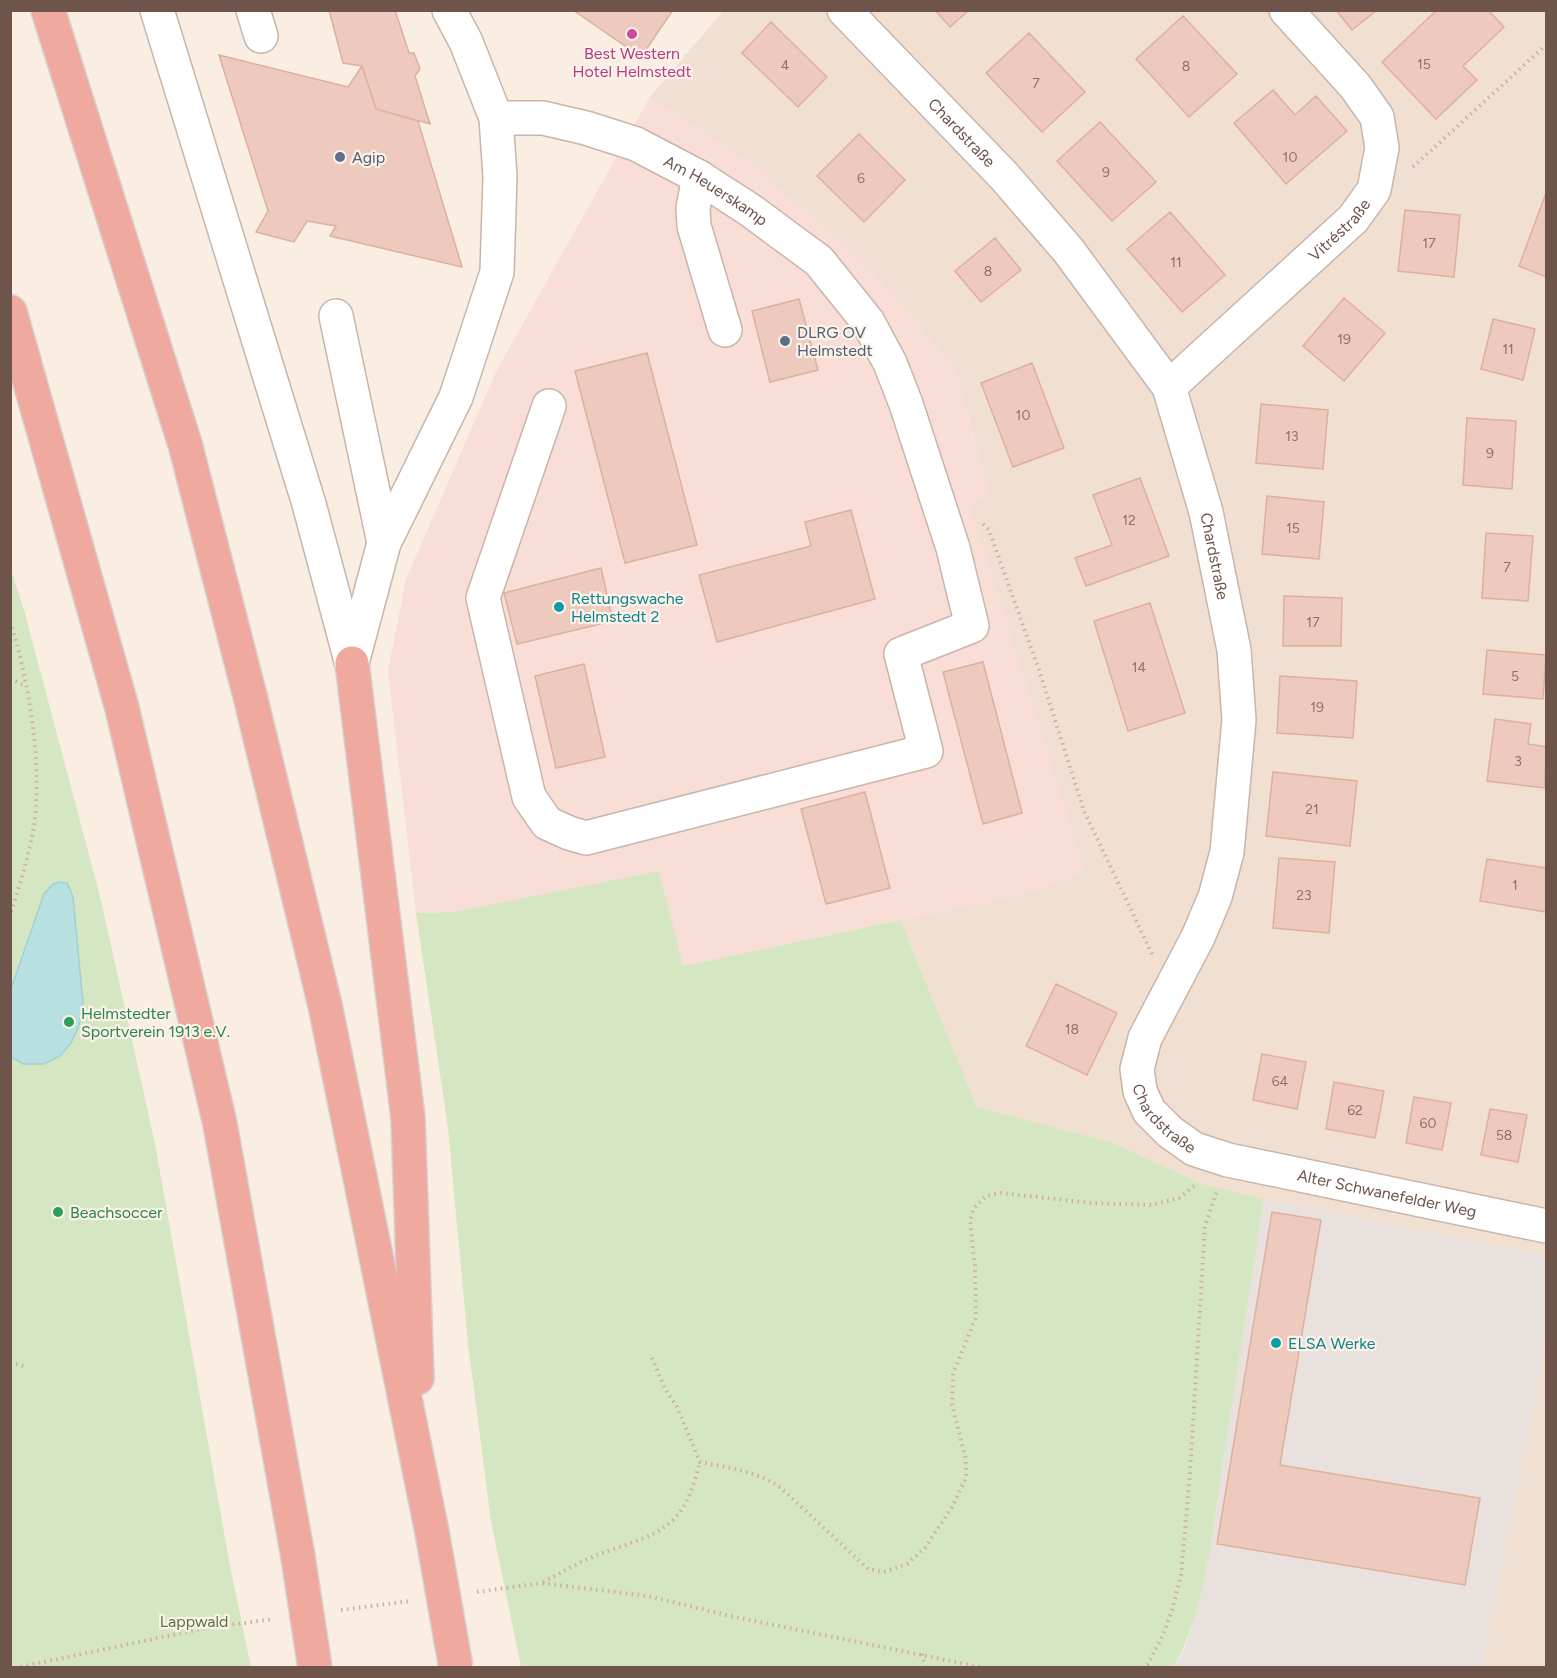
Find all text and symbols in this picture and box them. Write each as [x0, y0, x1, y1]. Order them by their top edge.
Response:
marker: Best Western Hotel Helmstedt [625, 27, 639, 41]
place label: Best Western Hotel Helmstedt [572, 44, 692, 81]
house number: 15 [1417, 56, 1431, 73]
house number: 4 [781, 57, 790, 74]
house number: 8 [1182, 58, 1190, 75]
house number: 7 [1032, 75, 1040, 92]
street label: Chardstraße [924, 94, 1000, 171]
place label: Agip [352, 148, 385, 167]
house number: 10 [1283, 149, 1297, 166]
marker: Agip [333, 150, 347, 164]
street label: Am Heuerskamp [661, 151, 772, 229]
house number: 9 [1102, 164, 1110, 181]
house number: 6 [857, 170, 865, 187]
street label: Vitréstraße [1304, 195, 1374, 265]
house number: 17 [1422, 235, 1436, 252]
house number: 11 [1170, 254, 1182, 271]
house number: 8 [984, 263, 992, 280]
place label: DLRG OV Helmstedt [797, 323, 873, 360]
house number: 19 [1337, 331, 1351, 348]
marker: DLRG OV Helmstedt [778, 334, 792, 348]
house number: 11 [1502, 341, 1514, 358]
house number: 10 [1016, 407, 1030, 424]
house number: 13 [1285, 428, 1299, 445]
house number: 9 [1486, 445, 1494, 462]
street label: Chardstraße [1197, 511, 1233, 602]
house number: 12 [1122, 512, 1136, 529]
house number: 15 [1286, 520, 1300, 537]
house number: 7 [1503, 559, 1511, 576]
place label: Rettungswache Helmstedt 2 [571, 589, 684, 626]
marker: Rettungswache Helmstedt 2 [552, 600, 566, 614]
house number: 17 [1306, 614, 1320, 631]
house number: 14 [1132, 659, 1147, 676]
house number: 5 [1511, 668, 1519, 685]
house number: 19 [1310, 699, 1324, 716]
house number: 3 [1514, 753, 1522, 770]
house number: 21 [1305, 801, 1319, 818]
house number: 1 [1512, 877, 1518, 894]
house number: 23 [1296, 887, 1312, 904]
place label: Helmstedter Sportverein 1913 e.V. [81, 1004, 230, 1041]
marker: Helmstedter Sportverein 1913 e.V. [62, 1015, 76, 1029]
house number: 18 [1065, 1021, 1079, 1038]
house number: 64 [1272, 1073, 1289, 1090]
street label: Chardstraße [1130, 1083, 1200, 1157]
house number: 62 [1347, 1102, 1363, 1119]
house number: 60 [1420, 1115, 1436, 1132]
house number: 58 [1496, 1127, 1512, 1144]
street label: Alter Schwanefelder Weg [1296, 1165, 1478, 1221]
place label: Beachsoccer [70, 1203, 163, 1222]
marker: Beachsoccer [51, 1205, 65, 1219]
place label: ELSA Werke [1288, 1334, 1376, 1353]
marker: ELSA Werke [1269, 1336, 1283, 1350]
park label: Lappwald [160, 1612, 228, 1631]

